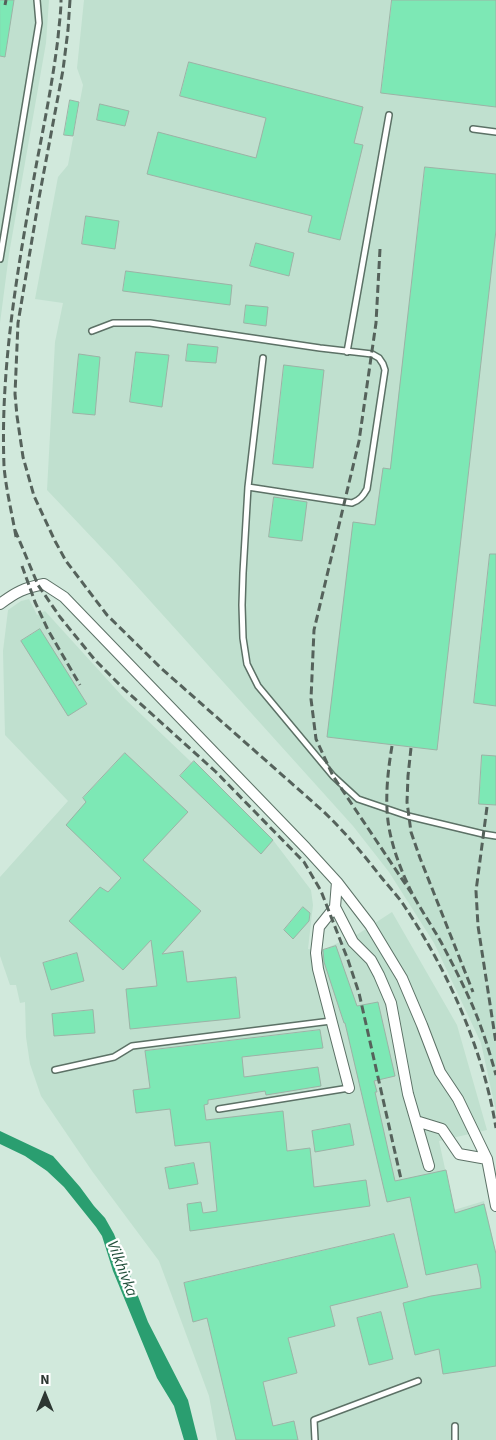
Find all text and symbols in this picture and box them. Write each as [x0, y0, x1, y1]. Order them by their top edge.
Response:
water label: Vilkhivka [102, 1238, 140, 1300]
north arrow [20, 1370, 70, 1420]
text: N [40, 1370, 50, 1390]

